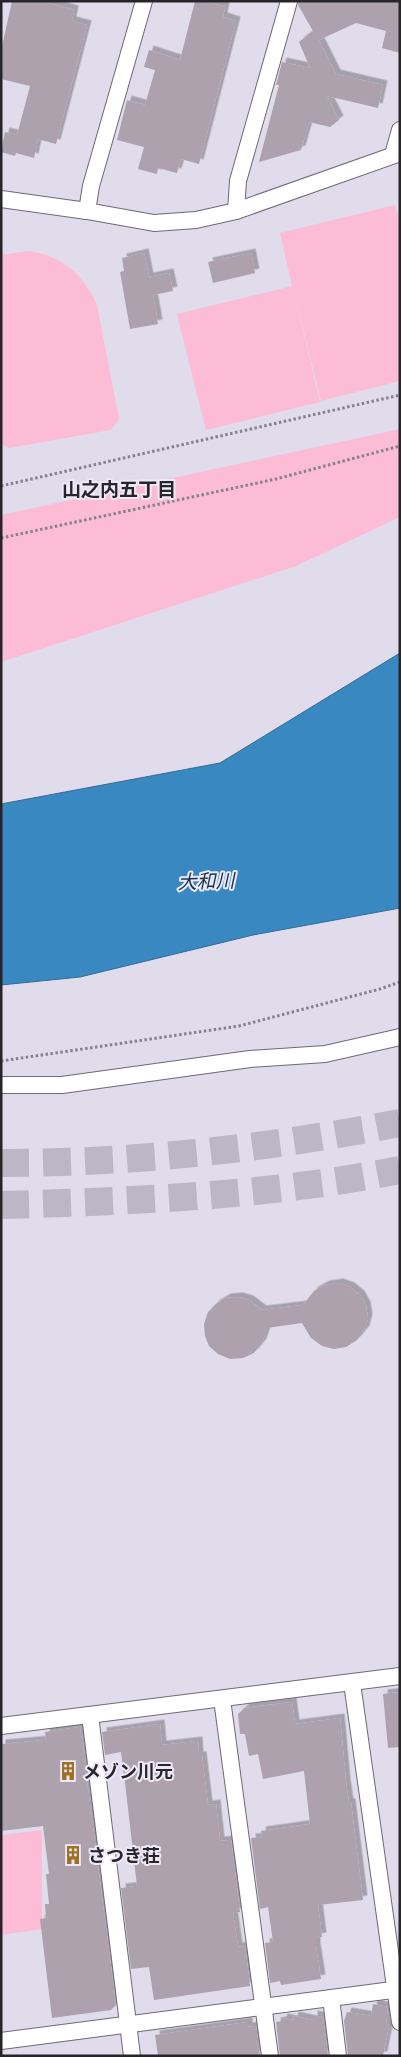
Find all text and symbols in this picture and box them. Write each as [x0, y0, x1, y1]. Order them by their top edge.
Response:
district label: 山之内五丁目 [62, 476, 176, 502]
water label: 大和川 [177, 867, 237, 895]
place label: メゾン川元 [83, 1759, 173, 1783]
building icon: メゾン川元 [57, 1760, 79, 1782]
place label: さつき荘 [88, 1843, 160, 1867]
building icon: さつき荘 [62, 1844, 84, 1866]

